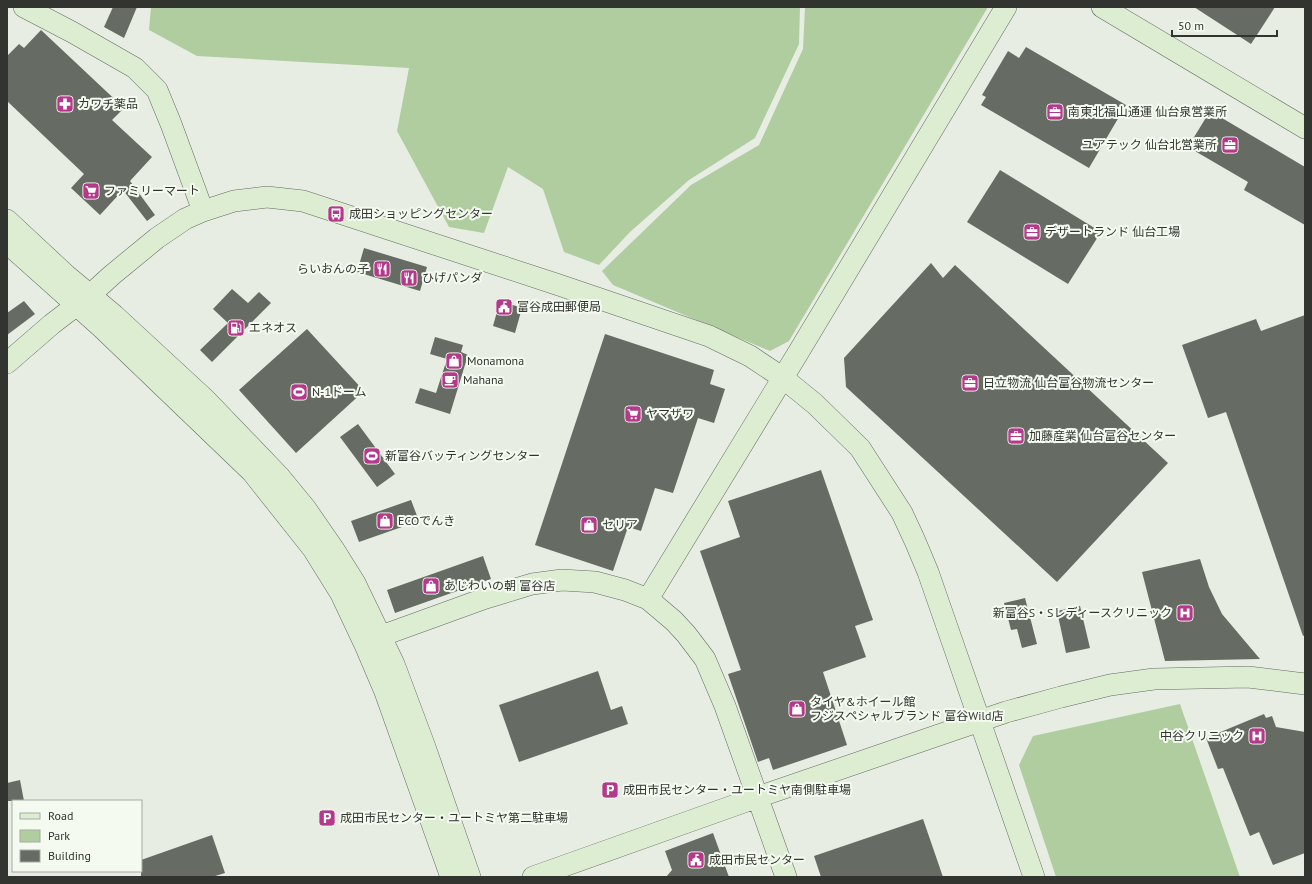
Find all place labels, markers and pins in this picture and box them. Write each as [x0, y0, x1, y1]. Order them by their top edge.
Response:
pharmacy icon: カワチ薬品 [55, 94, 75, 114]
place label: カワチ薬品 [78, 96, 138, 111]
office icon: 南東北福山通運 仙台泉営業所 [1045, 102, 1065, 122]
place label: 南東北福山通運 仙台泉営業所 [1068, 104, 1227, 119]
office icon: ユアテック 仙台北営業所 [1220, 135, 1240, 155]
place label: ユアテック 仙台北営業所 [1082, 137, 1217, 152]
supermarket icon: ファミリーマート [81, 181, 101, 201]
place label: ファミリーマート [104, 183, 200, 198]
bus stop icon: 成田ショッピングセンター [326, 204, 346, 224]
place label: 成田ショッピングセンター [349, 206, 493, 221]
office icon: デザートランド 仙台工場 [1022, 222, 1042, 242]
place label: デザートランド 仙台工場 [1045, 224, 1180, 239]
restaurant icon: らいおんの子 [372, 259, 392, 279]
place label: らいおんの子 [297, 261, 369, 276]
restaurant icon: ひげパンダ [399, 268, 419, 288]
place label: ひげパンダ [422, 270, 483, 285]
public building icon: 富谷成田郵便局 [494, 297, 514, 317]
place label: 富谷成田郵便局 [517, 299, 601, 314]
fuel station icon: エネオス [226, 318, 246, 338]
place label: エネオス [249, 320, 297, 335]
shop icon: Monamona [444, 351, 464, 371]
place label: Monamona [467, 353, 524, 368]
cafe icon: Mahana [440, 370, 460, 390]
place label: Mahana [463, 372, 504, 387]
office icon: 日立物流 仙台富谷物流センター [960, 373, 980, 393]
place label: 日立物流 仙台富谷物流センター [983, 375, 1154, 390]
sports icon: N-1ドーム [289, 382, 309, 402]
place label: N-1ドーム [312, 384, 367, 399]
supermarket icon: ヤマザワ [623, 404, 643, 424]
place label: ヤマザワ [646, 406, 694, 421]
office icon: 加藤産業 仙台富谷センター [1006, 426, 1026, 446]
place label: 加藤産業 仙台富谷センター [1029, 428, 1176, 443]
sports icon: 新富谷バッティングセンター [362, 446, 382, 466]
place label: 新富谷バッティングセンター [385, 448, 540, 463]
shop icon: ECOでんき [375, 511, 395, 531]
place label: ECOでんき [398, 513, 455, 528]
shop icon: セリア [579, 515, 599, 535]
place label: セリア [602, 517, 638, 532]
shop icon: あじわいの朝 富谷店 [421, 576, 441, 596]
place label: あじわいの朝 富谷店 [444, 578, 555, 593]
hospital icon: 新富谷S・Sレディースクリニック [1175, 603, 1195, 623]
place label: 新富谷S・Sレディースクリニック [993, 605, 1172, 620]
place label: タイヤ&ホイール館 フジスペシャルブランド 富谷Wild店 [810, 694, 1003, 723]
shop icon: タイヤ&ホイール館 フジスペシャルブランド 富谷Wild店 [787, 699, 807, 719]
hospital icon: 中谷クリニック [1247, 726, 1267, 746]
place label: 中谷クリニック [1160, 728, 1244, 743]
parking icon: 成田市民センター・ユートミヤ南側駐車場 [600, 780, 620, 800]
place label: 成田市民センター・ユートミヤ南側駐車場 [623, 782, 851, 797]
parking icon: 成田市民センター・ユートミヤ第二駐車場 [317, 808, 337, 828]
place label: 成田市民センター・ユートミヤ第二駐車場 [340, 810, 568, 825]
public building icon: 成田市民センター [686, 850, 706, 870]
place label: 成田市民センター [709, 852, 805, 867]

